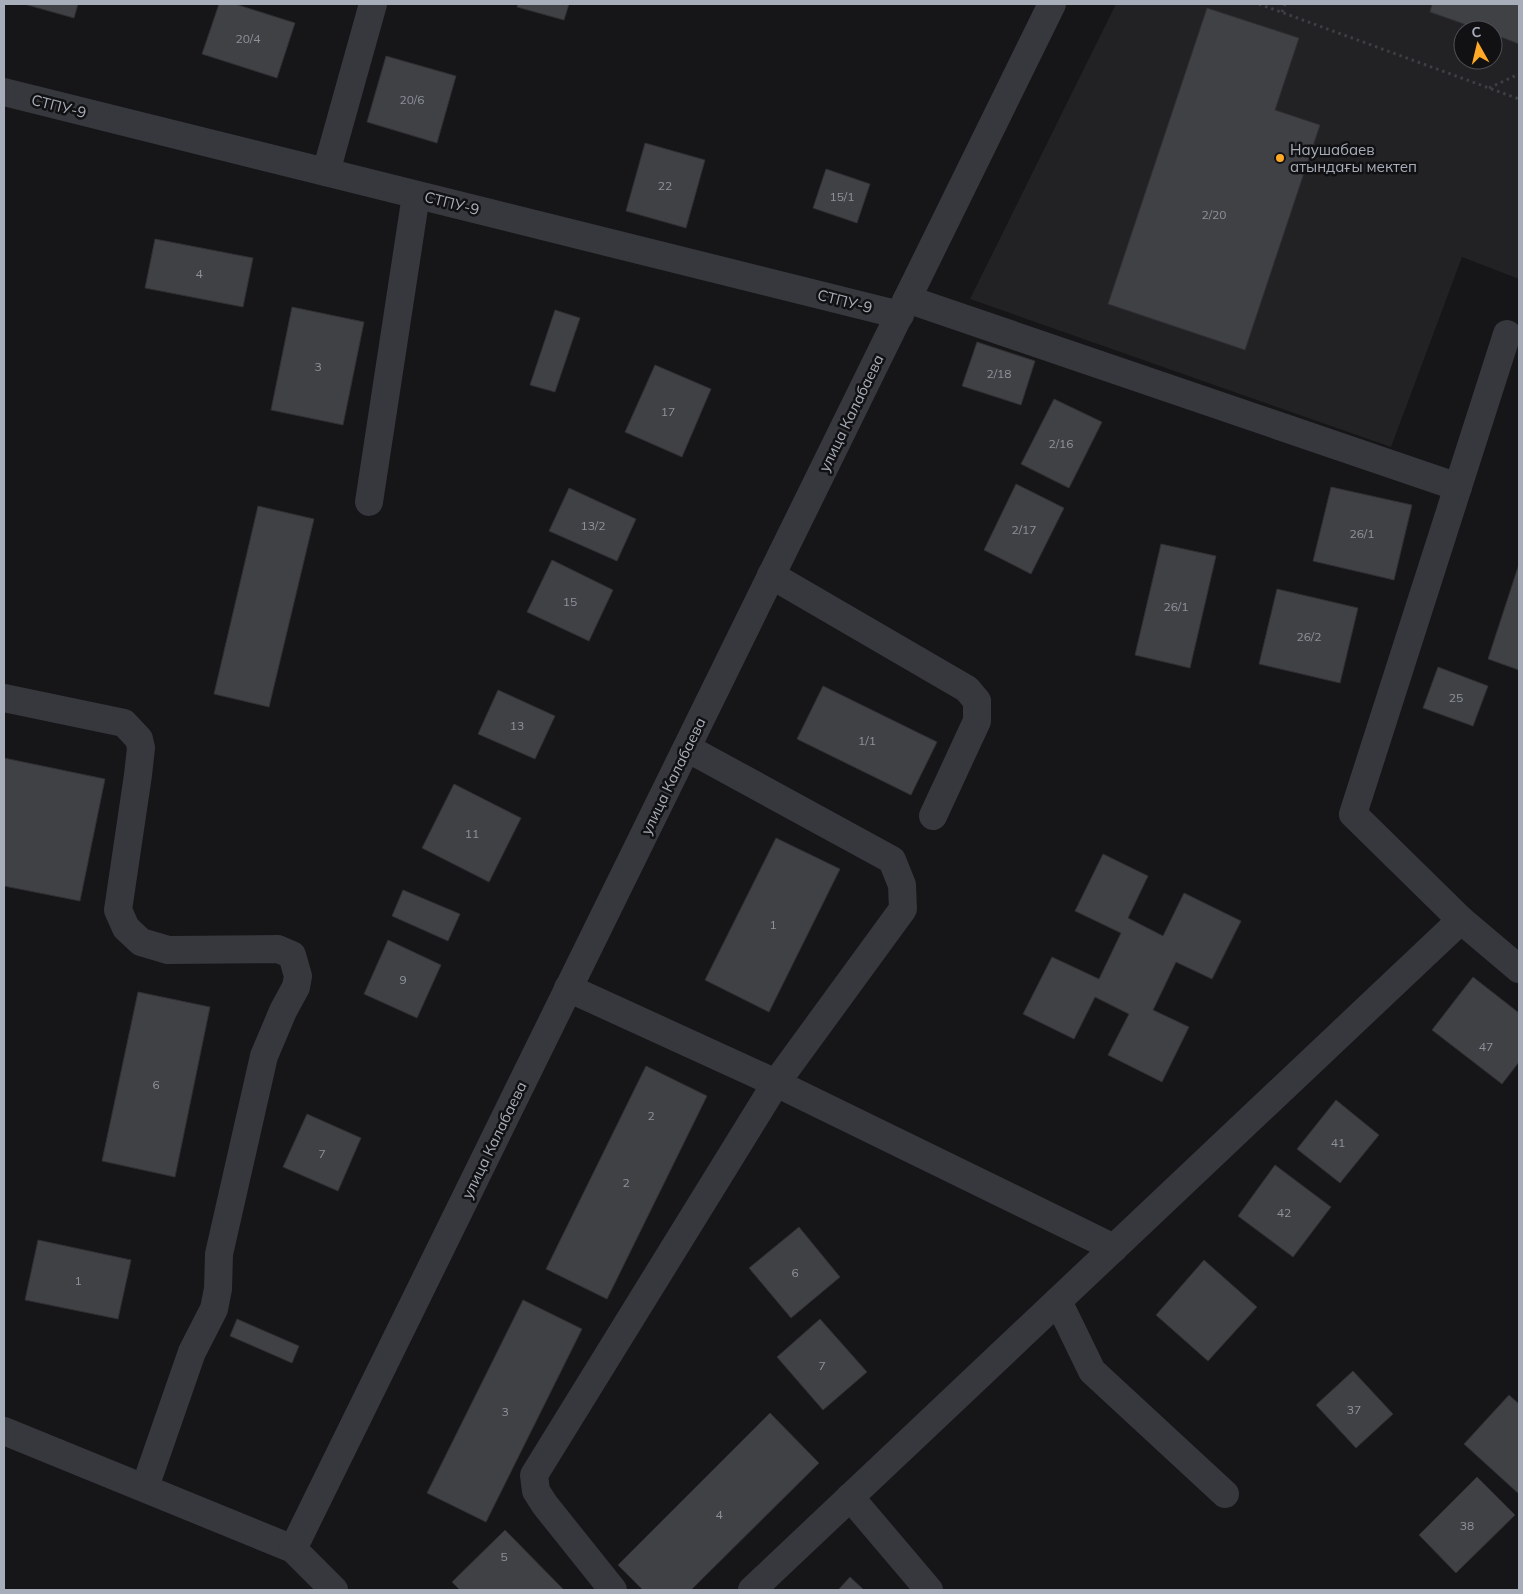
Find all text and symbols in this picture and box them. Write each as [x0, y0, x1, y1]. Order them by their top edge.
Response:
north arrow [1453, 20, 1503, 70]
text: С [1470, 23, 1482, 42]
house number: 20/4 [235, 31, 261, 46]
street label: СТПУ-9 [30, 90, 88, 122]
house number: 20/6 [399, 92, 425, 107]
place label: Наушабаев атындағы мектеп [1290, 140, 1417, 176]
marker: Наушабаев атындағы мектеп [1274, 152, 1286, 164]
house number: 22 [658, 178, 672, 193]
street label: СТПУ-9 [423, 187, 481, 219]
house number: 15/1 [829, 189, 855, 204]
house number: 2/20 [1201, 207, 1227, 222]
house number: 4 [195, 266, 203, 281]
street label: СТПУ-9 [816, 285, 874, 317]
street label: улица Калабаева [814, 351, 888, 475]
house number: 3 [314, 359, 322, 374]
house number: 2/18 [986, 366, 1012, 381]
house number: 17 [661, 404, 675, 419]
house number: 2/16 [1048, 436, 1074, 451]
house number: 13/2 [580, 518, 606, 533]
house number: 2/17 [1011, 522, 1037, 537]
house number: 26/1 [1349, 526, 1375, 541]
house number: 15 [563, 594, 577, 609]
house number: 26/1 [1163, 599, 1189, 614]
house number: 26/2 [1296, 629, 1322, 644]
house number: 25 [1449, 690, 1463, 705]
street label: улица Калабаева [636, 714, 710, 838]
house number: 13 [510, 718, 524, 733]
house number: 1/1 [858, 733, 876, 748]
house number: 11 [465, 826, 479, 841]
house number: 1 [769, 917, 777, 932]
house number: 9 [399, 972, 407, 987]
house number: 47 [1479, 1039, 1493, 1054]
house number: 6 [152, 1077, 160, 1092]
street label: улица Калабаева [457, 1078, 531, 1202]
house number: 2 [647, 1108, 655, 1123]
house number: 41 [1331, 1135, 1345, 1150]
house number: 7 [318, 1146, 326, 1161]
house number: 2 [622, 1175, 630, 1190]
house number: 42 [1277, 1205, 1291, 1220]
house number: 6 [791, 1265, 799, 1280]
house number: 1 [74, 1273, 82, 1288]
house number: 7 [818, 1358, 826, 1373]
house number: 37 [1347, 1402, 1361, 1417]
house number: 3 [501, 1404, 509, 1419]
house number: 4 [715, 1507, 723, 1522]
house number: 38 [1460, 1518, 1474, 1533]
house number: 5 [500, 1549, 508, 1564]

